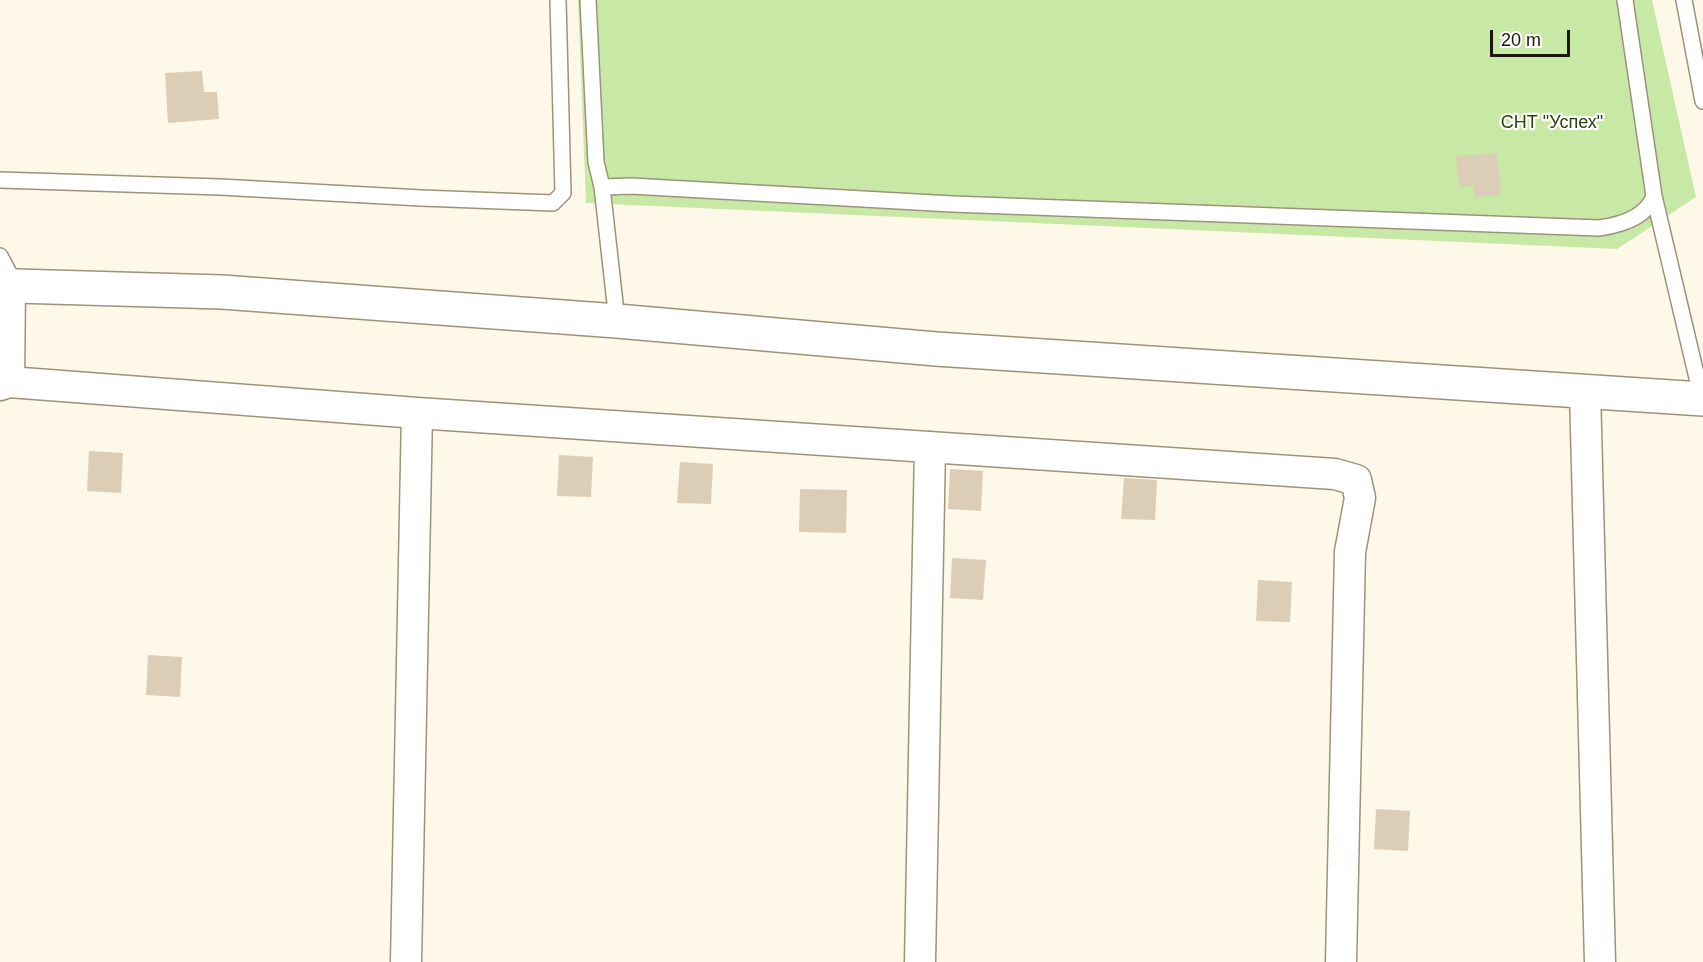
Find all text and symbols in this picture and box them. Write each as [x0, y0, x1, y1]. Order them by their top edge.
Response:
scale bar [1493, 18, 1572, 56]
text: 20 m [1501, 30, 1541, 50]
park label: СНТ "Успех" [1501, 112, 1603, 134]

